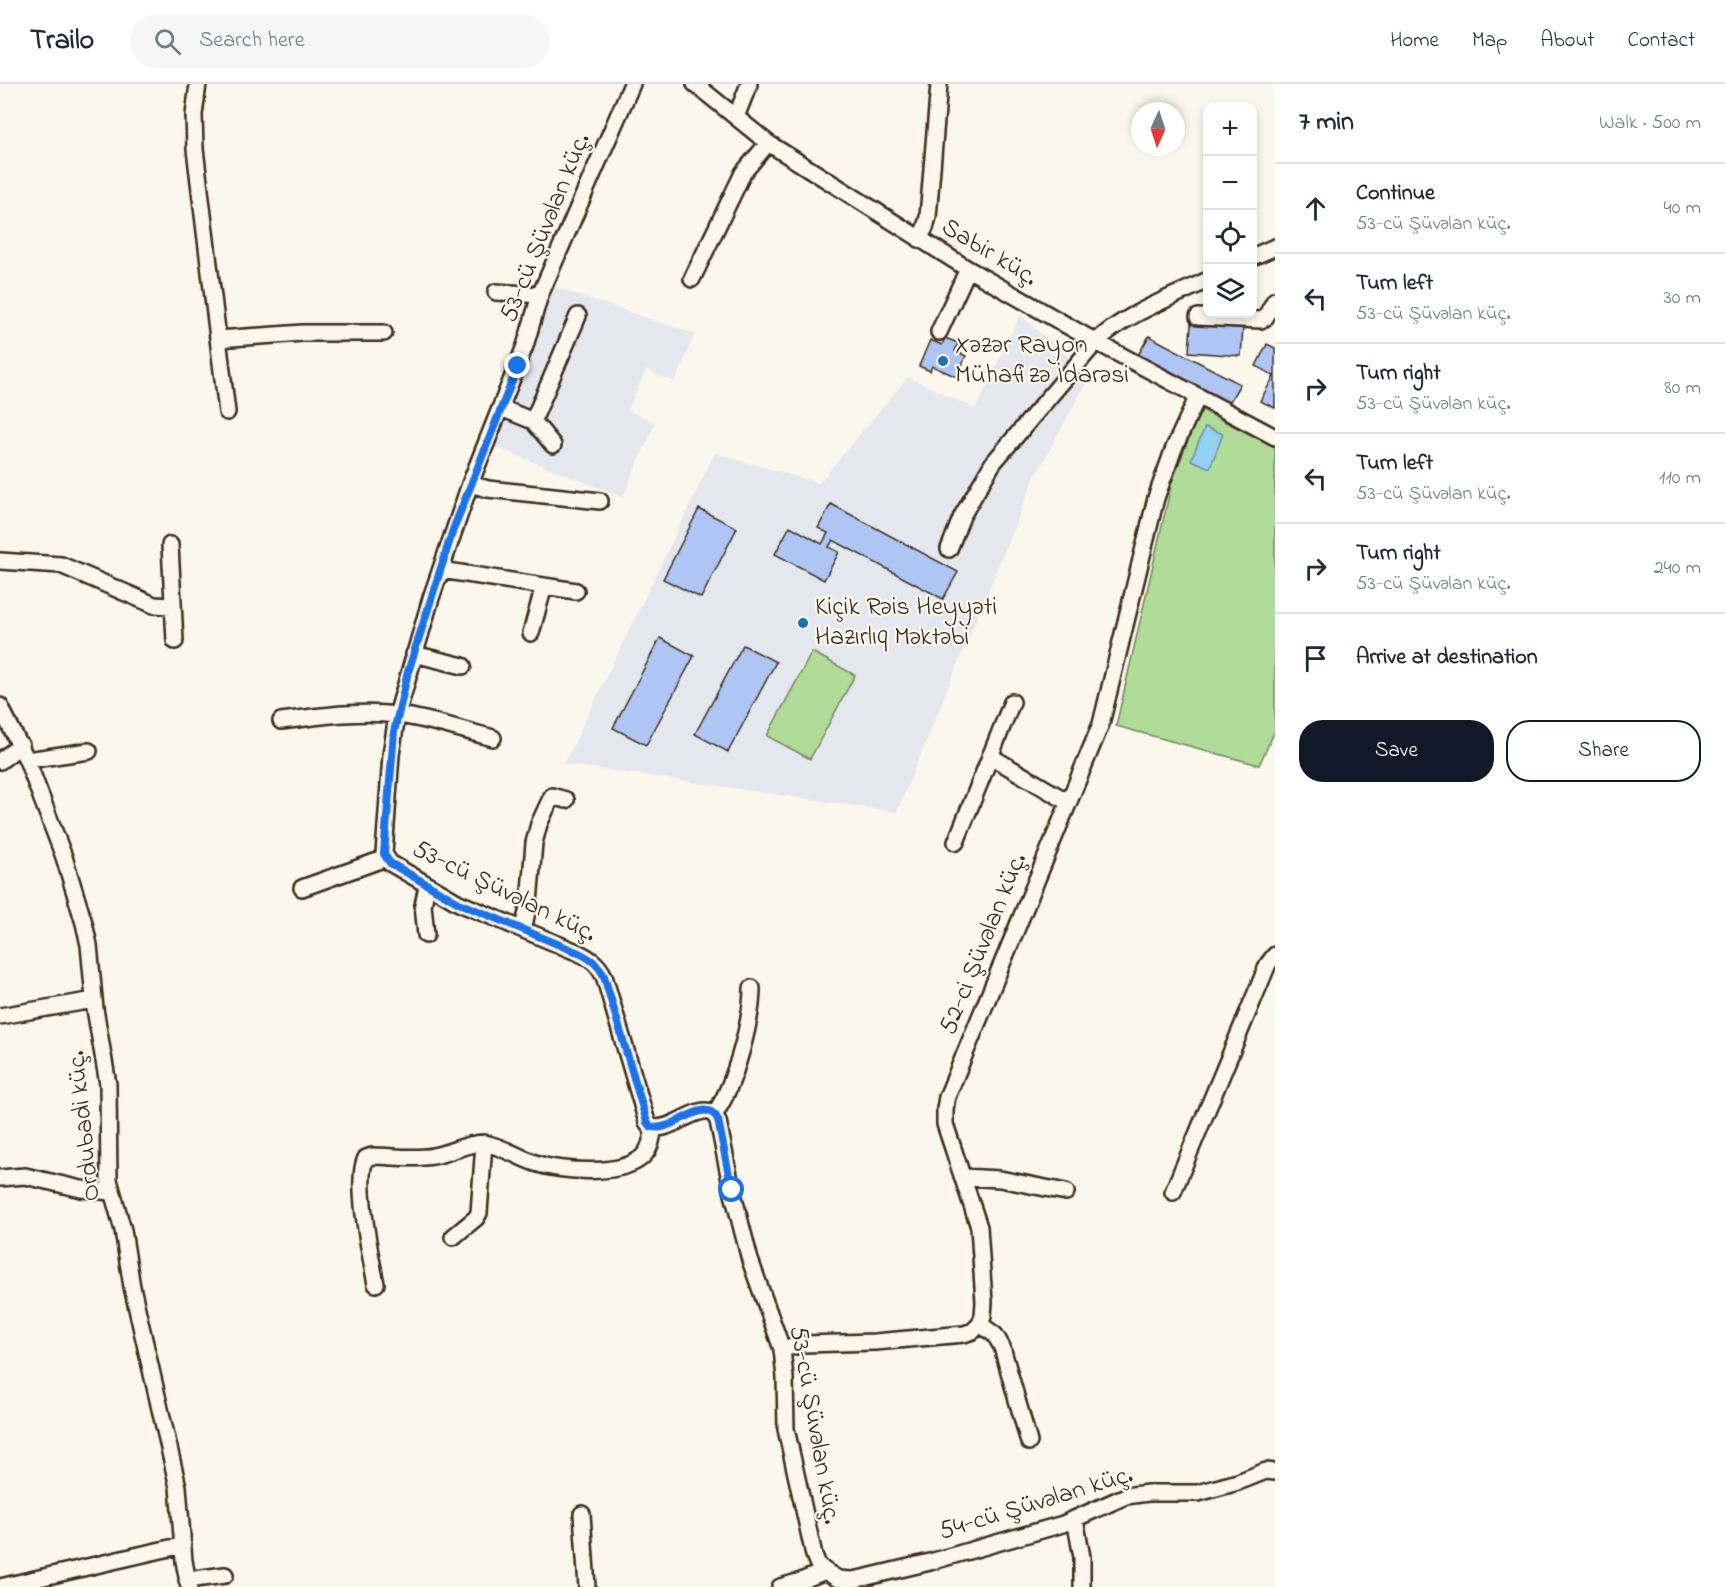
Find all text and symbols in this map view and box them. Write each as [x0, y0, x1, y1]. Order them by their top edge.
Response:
search box [130, 14, 550, 68]
text: Trailo [30, 21, 94, 62]
icon: search [151, 25, 184, 58]
text: Search here [199, 25, 305, 57]
text: Home [1390, 26, 1439, 56]
text: Map [1472, 26, 1507, 56]
text: About [1540, 26, 1594, 56]
text: Contact [1627, 26, 1695, 56]
north arrow [1131, 102, 1185, 156]
map controls [1203, 102, 1257, 318]
button: + [1203, 102, 1257, 156]
text: 7 min [1299, 104, 1354, 142]
text: Walk · 500 m [1599, 109, 1701, 138]
street label: 53-cü Şüvəlan küç. [491, 128, 601, 328]
button: − [1203, 156, 1257, 210]
text: Continue [1356, 178, 1435, 210]
icon: ahead [1299, 192, 1332, 225]
text: 40 m [1664, 194, 1701, 223]
street label: Sabir küç. [933, 209, 1045, 297]
button: locate [1203, 210, 1257, 264]
text: 53-cü Şüvəlan küç. [1356, 210, 1510, 239]
button: layers [1203, 264, 1257, 318]
text: Turn left [1356, 268, 1433, 300]
icon: left [1299, 282, 1332, 315]
text: 30 m [1664, 284, 1701, 313]
text: 53-cü Şüvəlan küç. [1356, 300, 1510, 329]
place label: Xəzər Rayon Mühafizə İdarəsi [955, 327, 1129, 395]
route end [504, 352, 530, 378]
marker: Xəzər Rayon Mühafizə İdarəsi [936, 354, 950, 368]
text: Turn right [1356, 358, 1441, 390]
icon: right [1299, 372, 1332, 405]
text: 80 m [1664, 374, 1701, 403]
text: 53-cü Şüvəlan küç. [1356, 390, 1510, 419]
text: Turn left [1356, 448, 1433, 480]
icon: left [1299, 462, 1332, 495]
text: 110 m [1659, 464, 1701, 493]
text: 53-cü Şüvəlan küç. [1356, 480, 1510, 509]
text: Turn right [1356, 538, 1441, 570]
icon: right [1299, 552, 1332, 585]
text: 240 m [1654, 554, 1701, 583]
text: 53-cü Şüvəlan küç. [1356, 570, 1510, 599]
place label: Kiçik Rəis Heyyəti Hazırlıq Məktəbi [815, 589, 997, 657]
marker: Kiçik Rəis Heyyəti Hazırlıq Məktəbi [796, 616, 810, 630]
icon: arrive [1299, 642, 1332, 675]
text: Arrive at destination [1356, 642, 1538, 674]
button: Save [1299, 720, 1494, 782]
button: Share [1506, 720, 1701, 782]
street label: 53-cü Şüvəlan küç. [405, 831, 603, 953]
street label: 52-ci Şüvəlan küç. [930, 847, 1038, 1041]
street label: Ordubadi küç. [58, 1049, 112, 1203]
route start [718, 1176, 744, 1202]
street label: 53-cü Şüvəlan küç. [778, 1323, 850, 1527]
street label: 54-cü Şüvəlan küç. [934, 1456, 1138, 1552]

